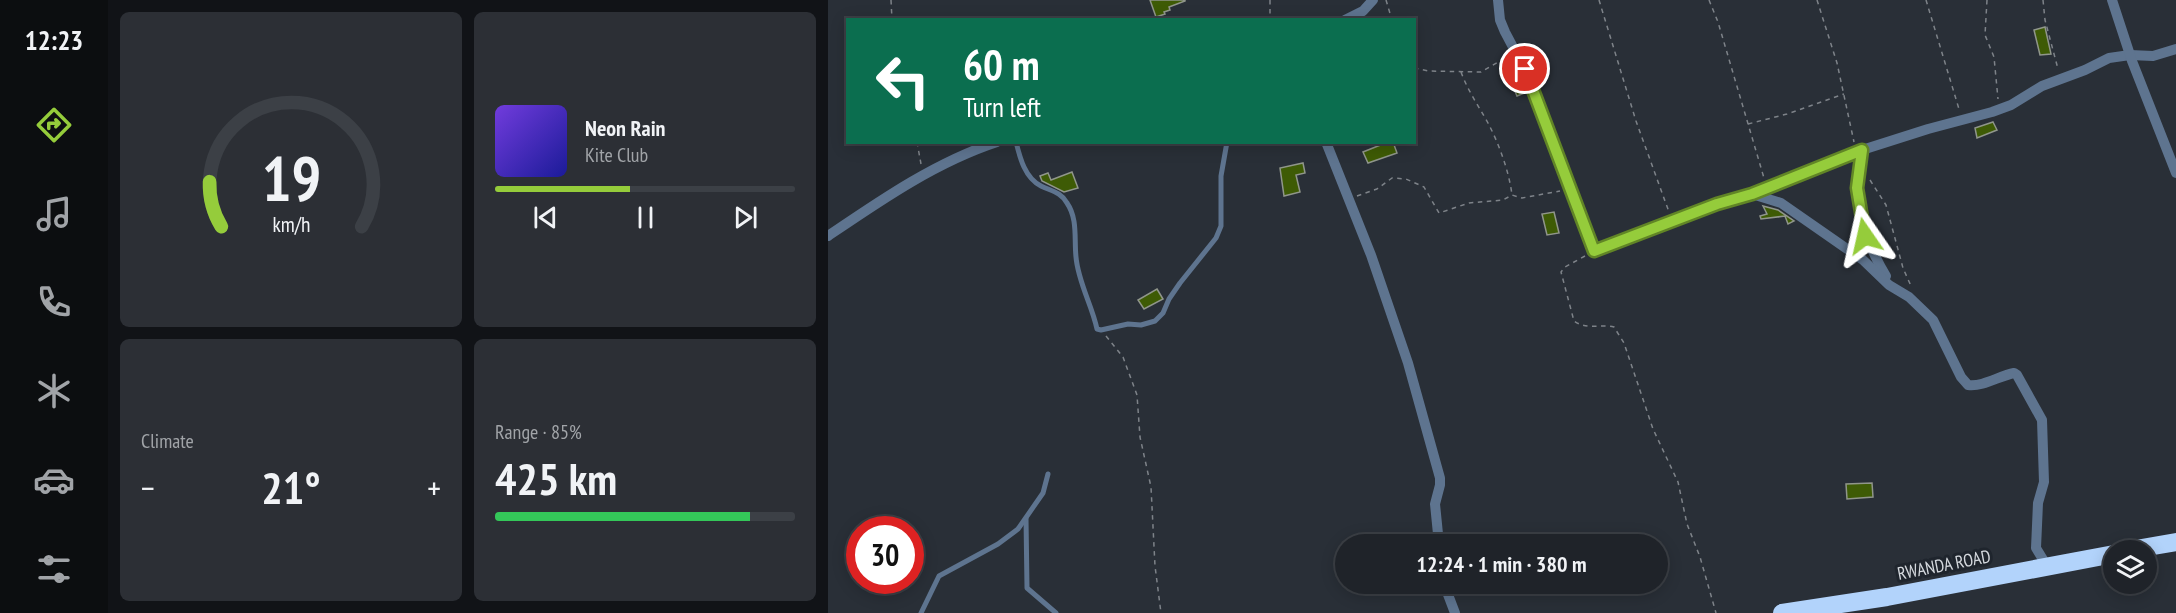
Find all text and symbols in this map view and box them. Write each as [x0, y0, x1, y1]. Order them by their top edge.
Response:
text: 12:23 [25, 23, 83, 57]
text: 60 m [963, 37, 1040, 92]
icon: left [864, 42, 942, 120]
pin [1499, 43, 1550, 94]
icon: arrive [1508, 52, 1541, 85]
text: Turn left [963, 90, 1041, 124]
icon: directions [33, 104, 75, 146]
text: Neon Rain [585, 114, 665, 142]
text: 19 [261, 137, 321, 218]
text: Kite Club [585, 142, 648, 168]
icon: music [33, 193, 75, 235]
icon: previous [529, 201, 562, 234]
icon: pause [629, 201, 662, 234]
icon: next [729, 201, 762, 234]
position arrow [1833, 204, 1897, 268]
text: km/h [272, 210, 310, 238]
icon: phone [33, 281, 75, 323]
icon: climate [33, 370, 75, 412]
text: Range · 85% [495, 419, 582, 445]
text: Climate [141, 428, 194, 454]
text: 425 km [495, 449, 617, 507]
text: 21° [261, 458, 321, 516]
icon: car [33, 459, 75, 501]
text: − [141, 466, 155, 509]
text: + [427, 466, 441, 509]
speed limit sign: 30 [846, 516, 924, 594]
map controls [2103, 540, 2157, 594]
button: layers [2103, 540, 2157, 594]
street label: RWANDA ROAD [1895, 544, 1992, 585]
icon: filters [33, 548, 75, 590]
text: 12:24 · 1 min · 380 m [1416, 550, 1587, 578]

